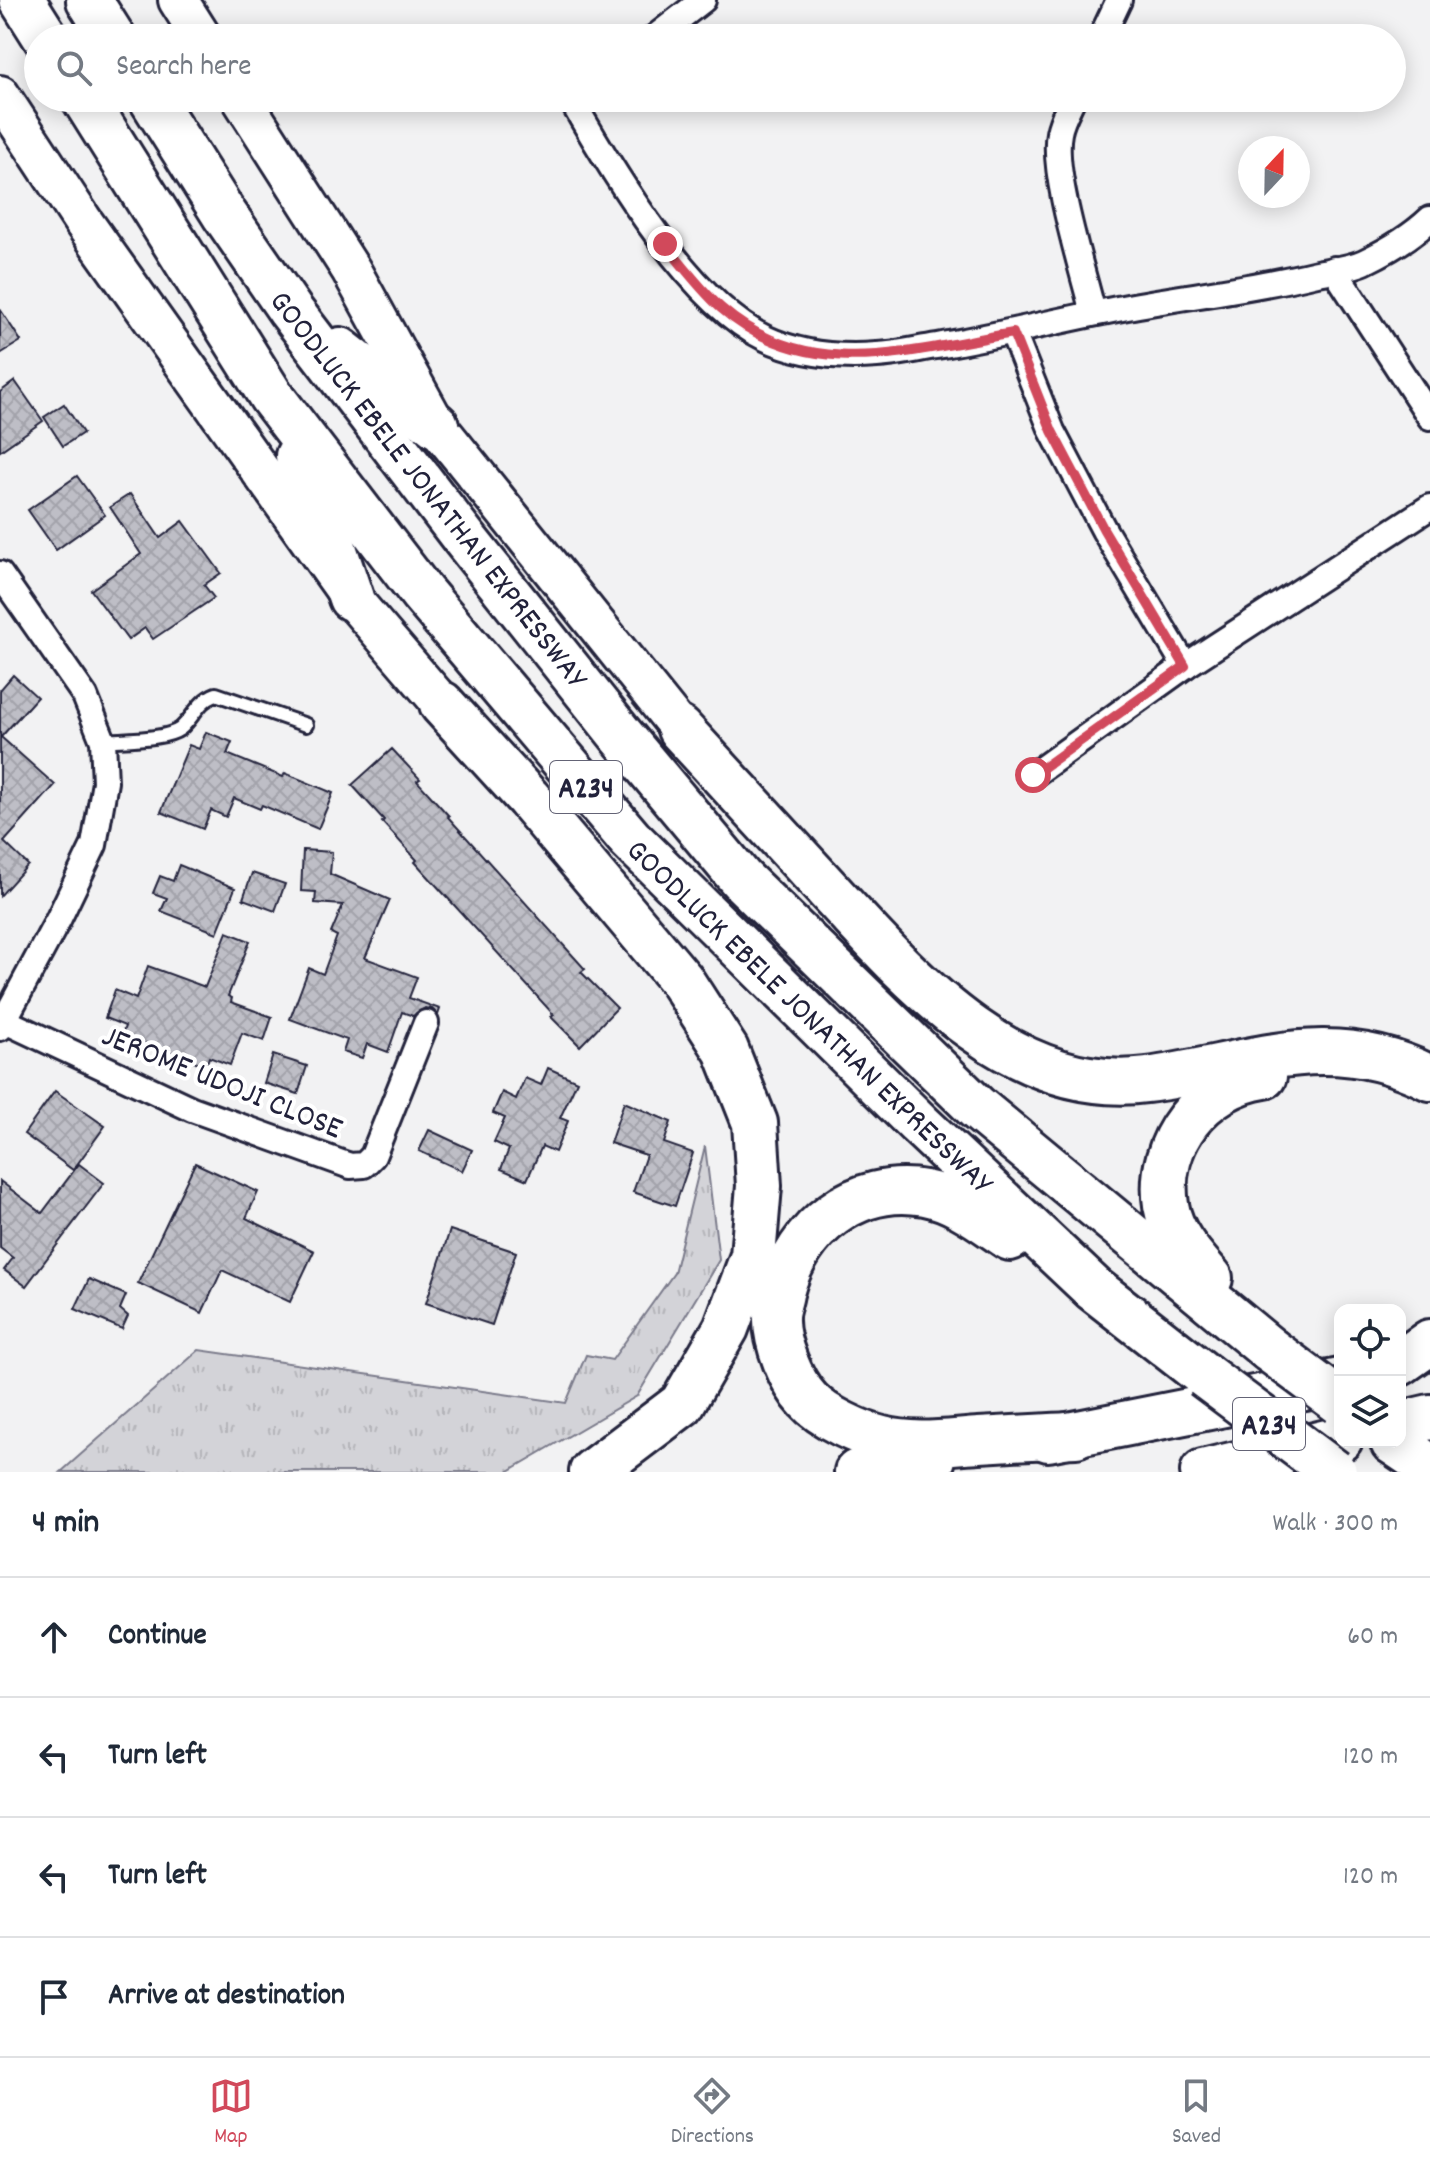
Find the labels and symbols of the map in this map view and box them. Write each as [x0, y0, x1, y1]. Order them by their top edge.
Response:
north arrow [1238, 136, 1310, 208]
route end [647, 226, 683, 262]
street label: GOODLUCK EBELE JONATHAN EXPRESSWAY [256, 282, 597, 701]
route start [1015, 757, 1051, 793]
road number: A234 [550, 761, 622, 813]
street label: GOODLUCK EBELE JONATHAN EXPRESSWAY [614, 830, 1002, 1208]
street label: JEROME UDOJI CLOSE [94, 1015, 349, 1154]
road number: A234 [1233, 1398, 1305, 1450]

